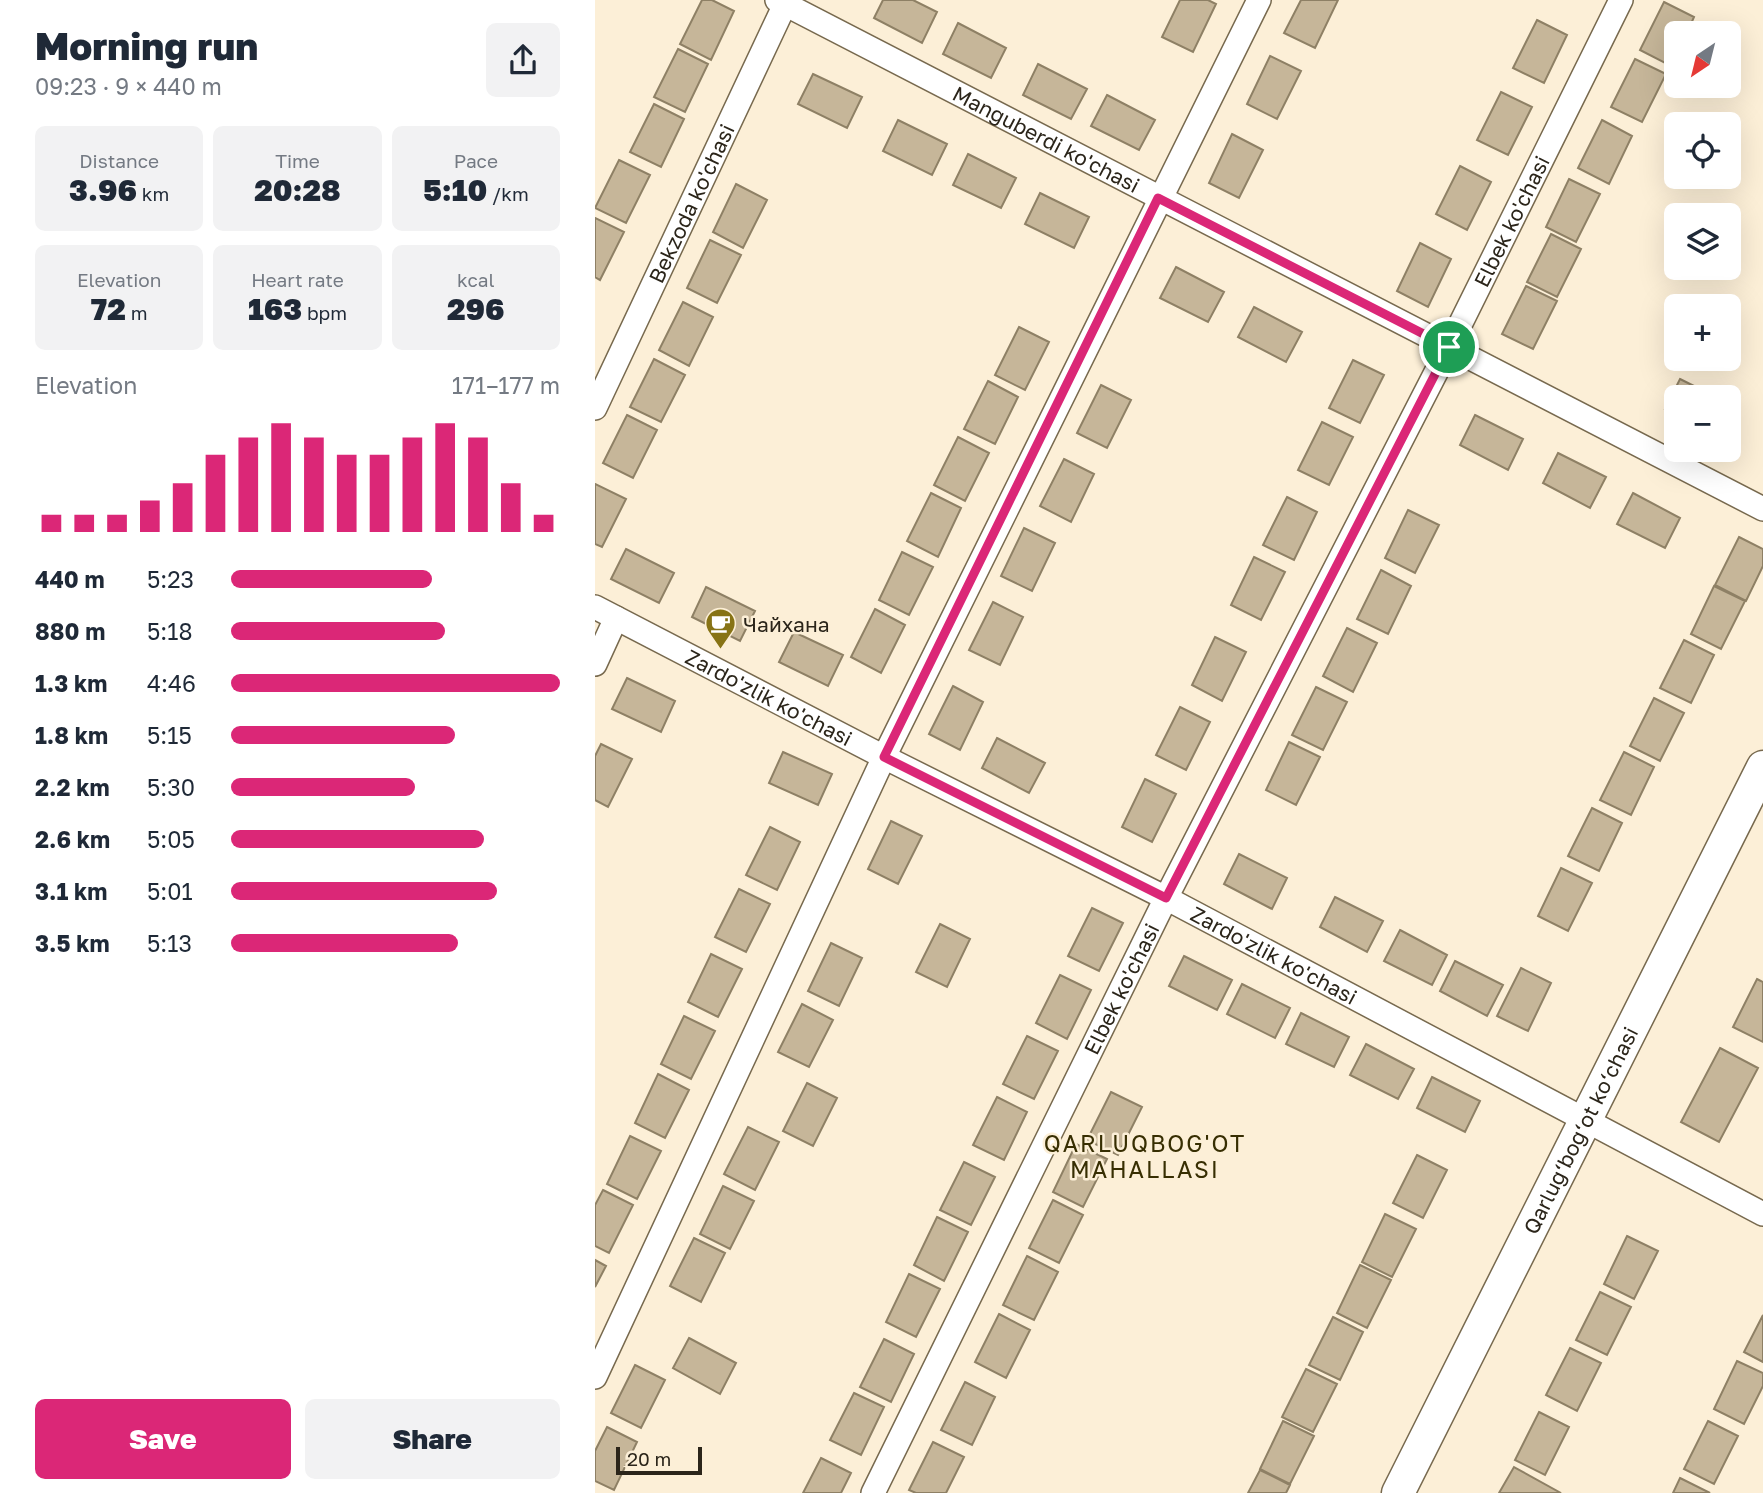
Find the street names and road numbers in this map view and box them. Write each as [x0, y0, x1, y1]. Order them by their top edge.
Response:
street label: Manguberdi ko'chasi [948, 80, 1144, 198]
street label: Bekzoda ko'chasi [643, 120, 740, 287]
street label: Elbek ko'chasi [1468, 151, 1555, 291]
street label: Zardo'zlik ko'chasi [681, 643, 857, 751]
street label: Zardo'zlik ko'chasi [1186, 901, 1361, 1010]
street label: Elbek ko'chasi [1078, 919, 1165, 1059]
street label: Qarlug‘bog‘ot ko‘chasi [1517, 1022, 1643, 1238]

